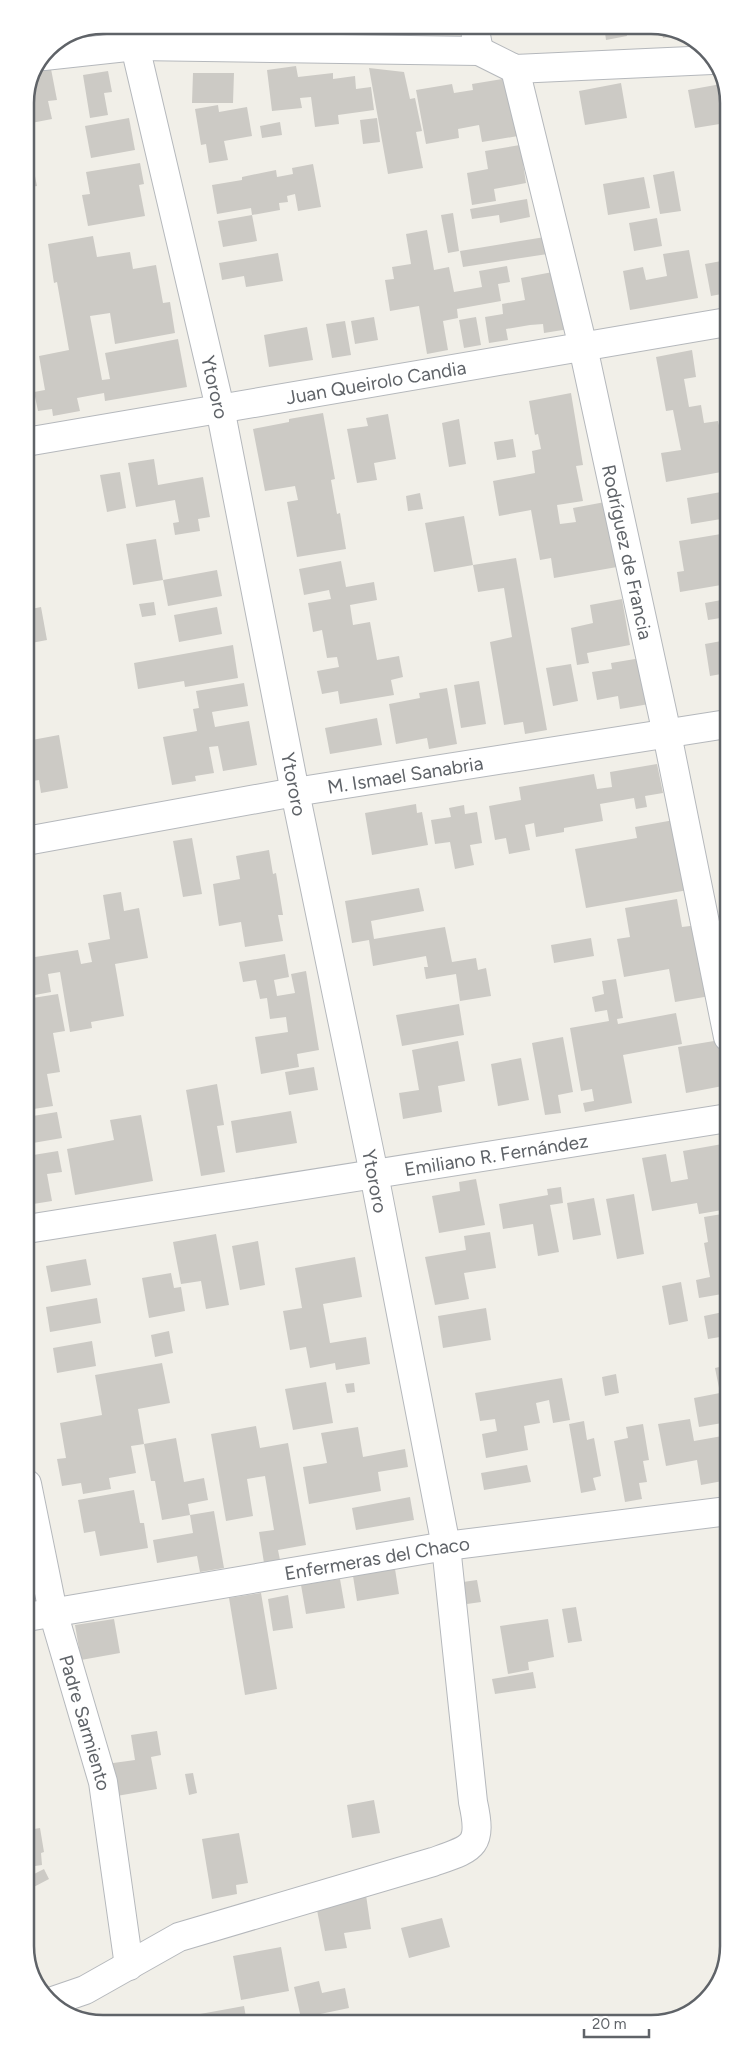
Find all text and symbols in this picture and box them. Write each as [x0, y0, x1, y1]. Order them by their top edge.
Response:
street label: Ytororo [196, 353, 233, 421]
street label: Juan Queirolo Candia [284, 356, 468, 409]
street label: Rodríguez de Francia [597, 462, 657, 642]
street label: Ytororo [276, 750, 311, 818]
street label: M. Ismael Sanabria [326, 752, 485, 799]
street label: Emiliano R. Fernández [403, 1129, 590, 1181]
street label: Ytororo [357, 1147, 392, 1215]
street label: Enfermeras del Chaco [283, 1532, 471, 1585]
street label: Padre Sarmiento [54, 1652, 115, 1792]
scale bar [584, 2006, 649, 2038]
text: 20 m [592, 2015, 626, 2033]

